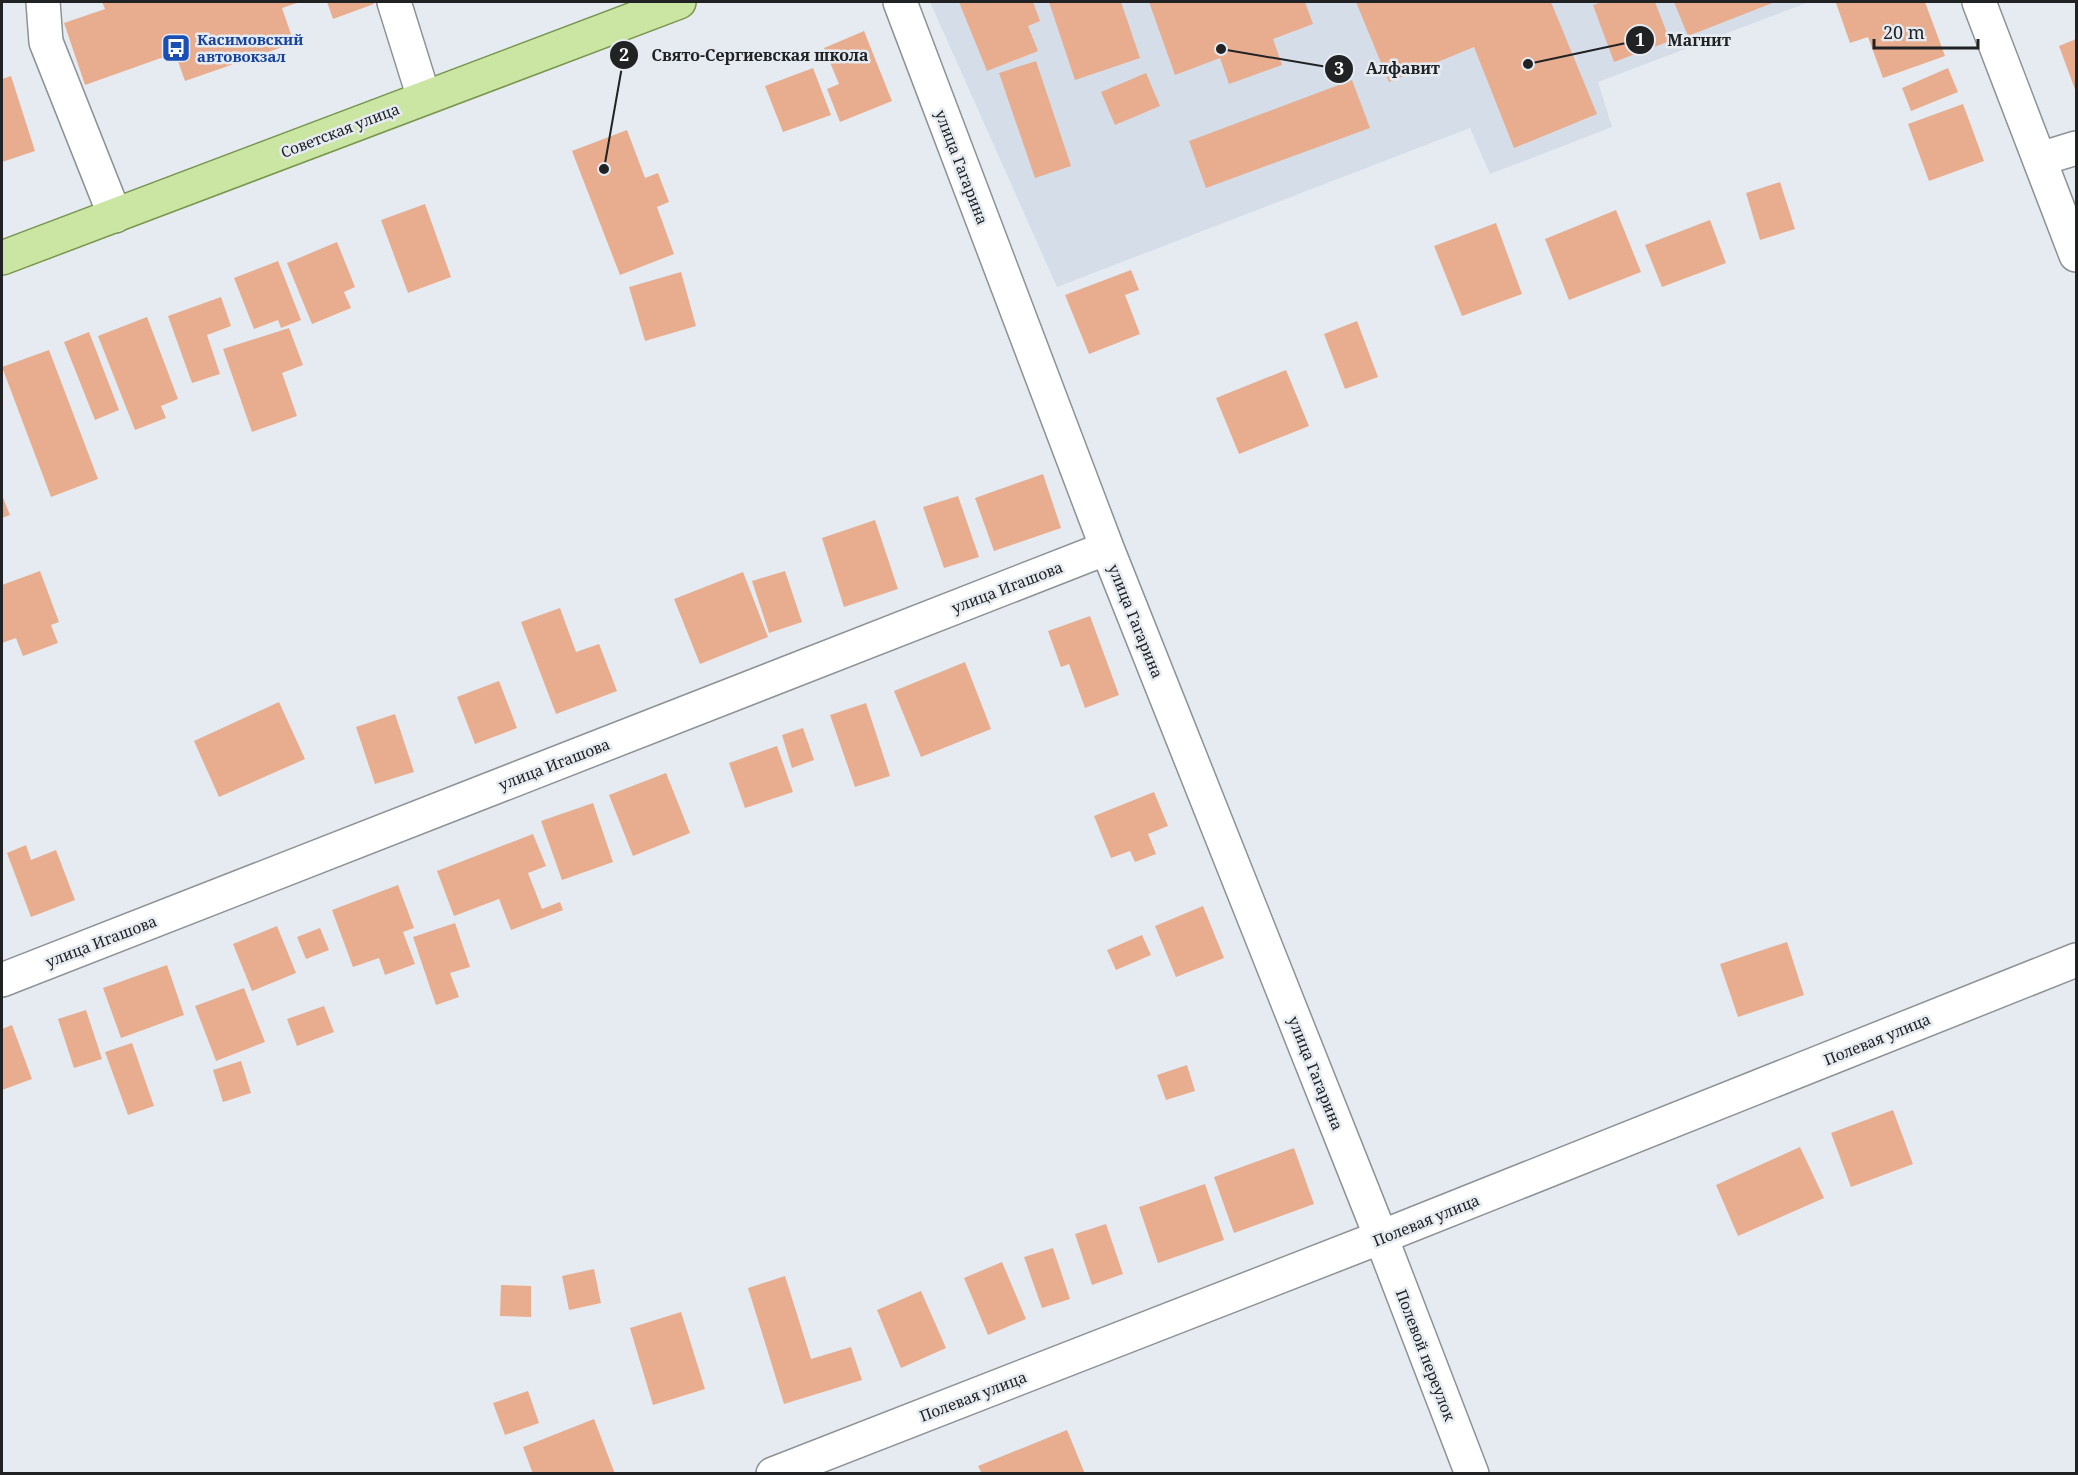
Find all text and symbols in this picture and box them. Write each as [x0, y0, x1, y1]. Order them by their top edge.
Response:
scale bar [1874, 12, 1978, 50]
text: 20 m [1883, 20, 1925, 44]
callout: Магнит [1625, 23, 1742, 57]
text: 1 [1635, 27, 1645, 51]
place label: Касимовский автовокзал [197, 29, 303, 66]
text: Магнит [1667, 29, 1731, 51]
bus stop icon: Касимовский автовокзал [160, 32, 192, 64]
callout: Свято-Сергиевская школа [609, 38, 880, 72]
text: 2 [619, 42, 629, 66]
text: Свято-Сергиевская школа [652, 44, 869, 66]
callout: Алфавит [1324, 52, 1452, 86]
text: 3 [1334, 56, 1344, 80]
text: Алфавит [1366, 57, 1440, 79]
street label: Советская улица [278, 98, 402, 162]
street label: улица Гагарина [931, 107, 993, 227]
street label: улица Игашова [948, 557, 1066, 617]
street label: улица Гагарина [1104, 561, 1168, 681]
street label: улица Игашова [495, 734, 613, 794]
street label: улица Игашова [42, 911, 160, 971]
street label: Полевая улица [1821, 1009, 1933, 1069]
street label: улица Гагарина [1284, 1013, 1348, 1133]
street label: Полевая улица [1370, 1190, 1482, 1250]
street label: Полевой переулок [1392, 1286, 1460, 1424]
street label: Полевая улица [917, 1366, 1029, 1426]

